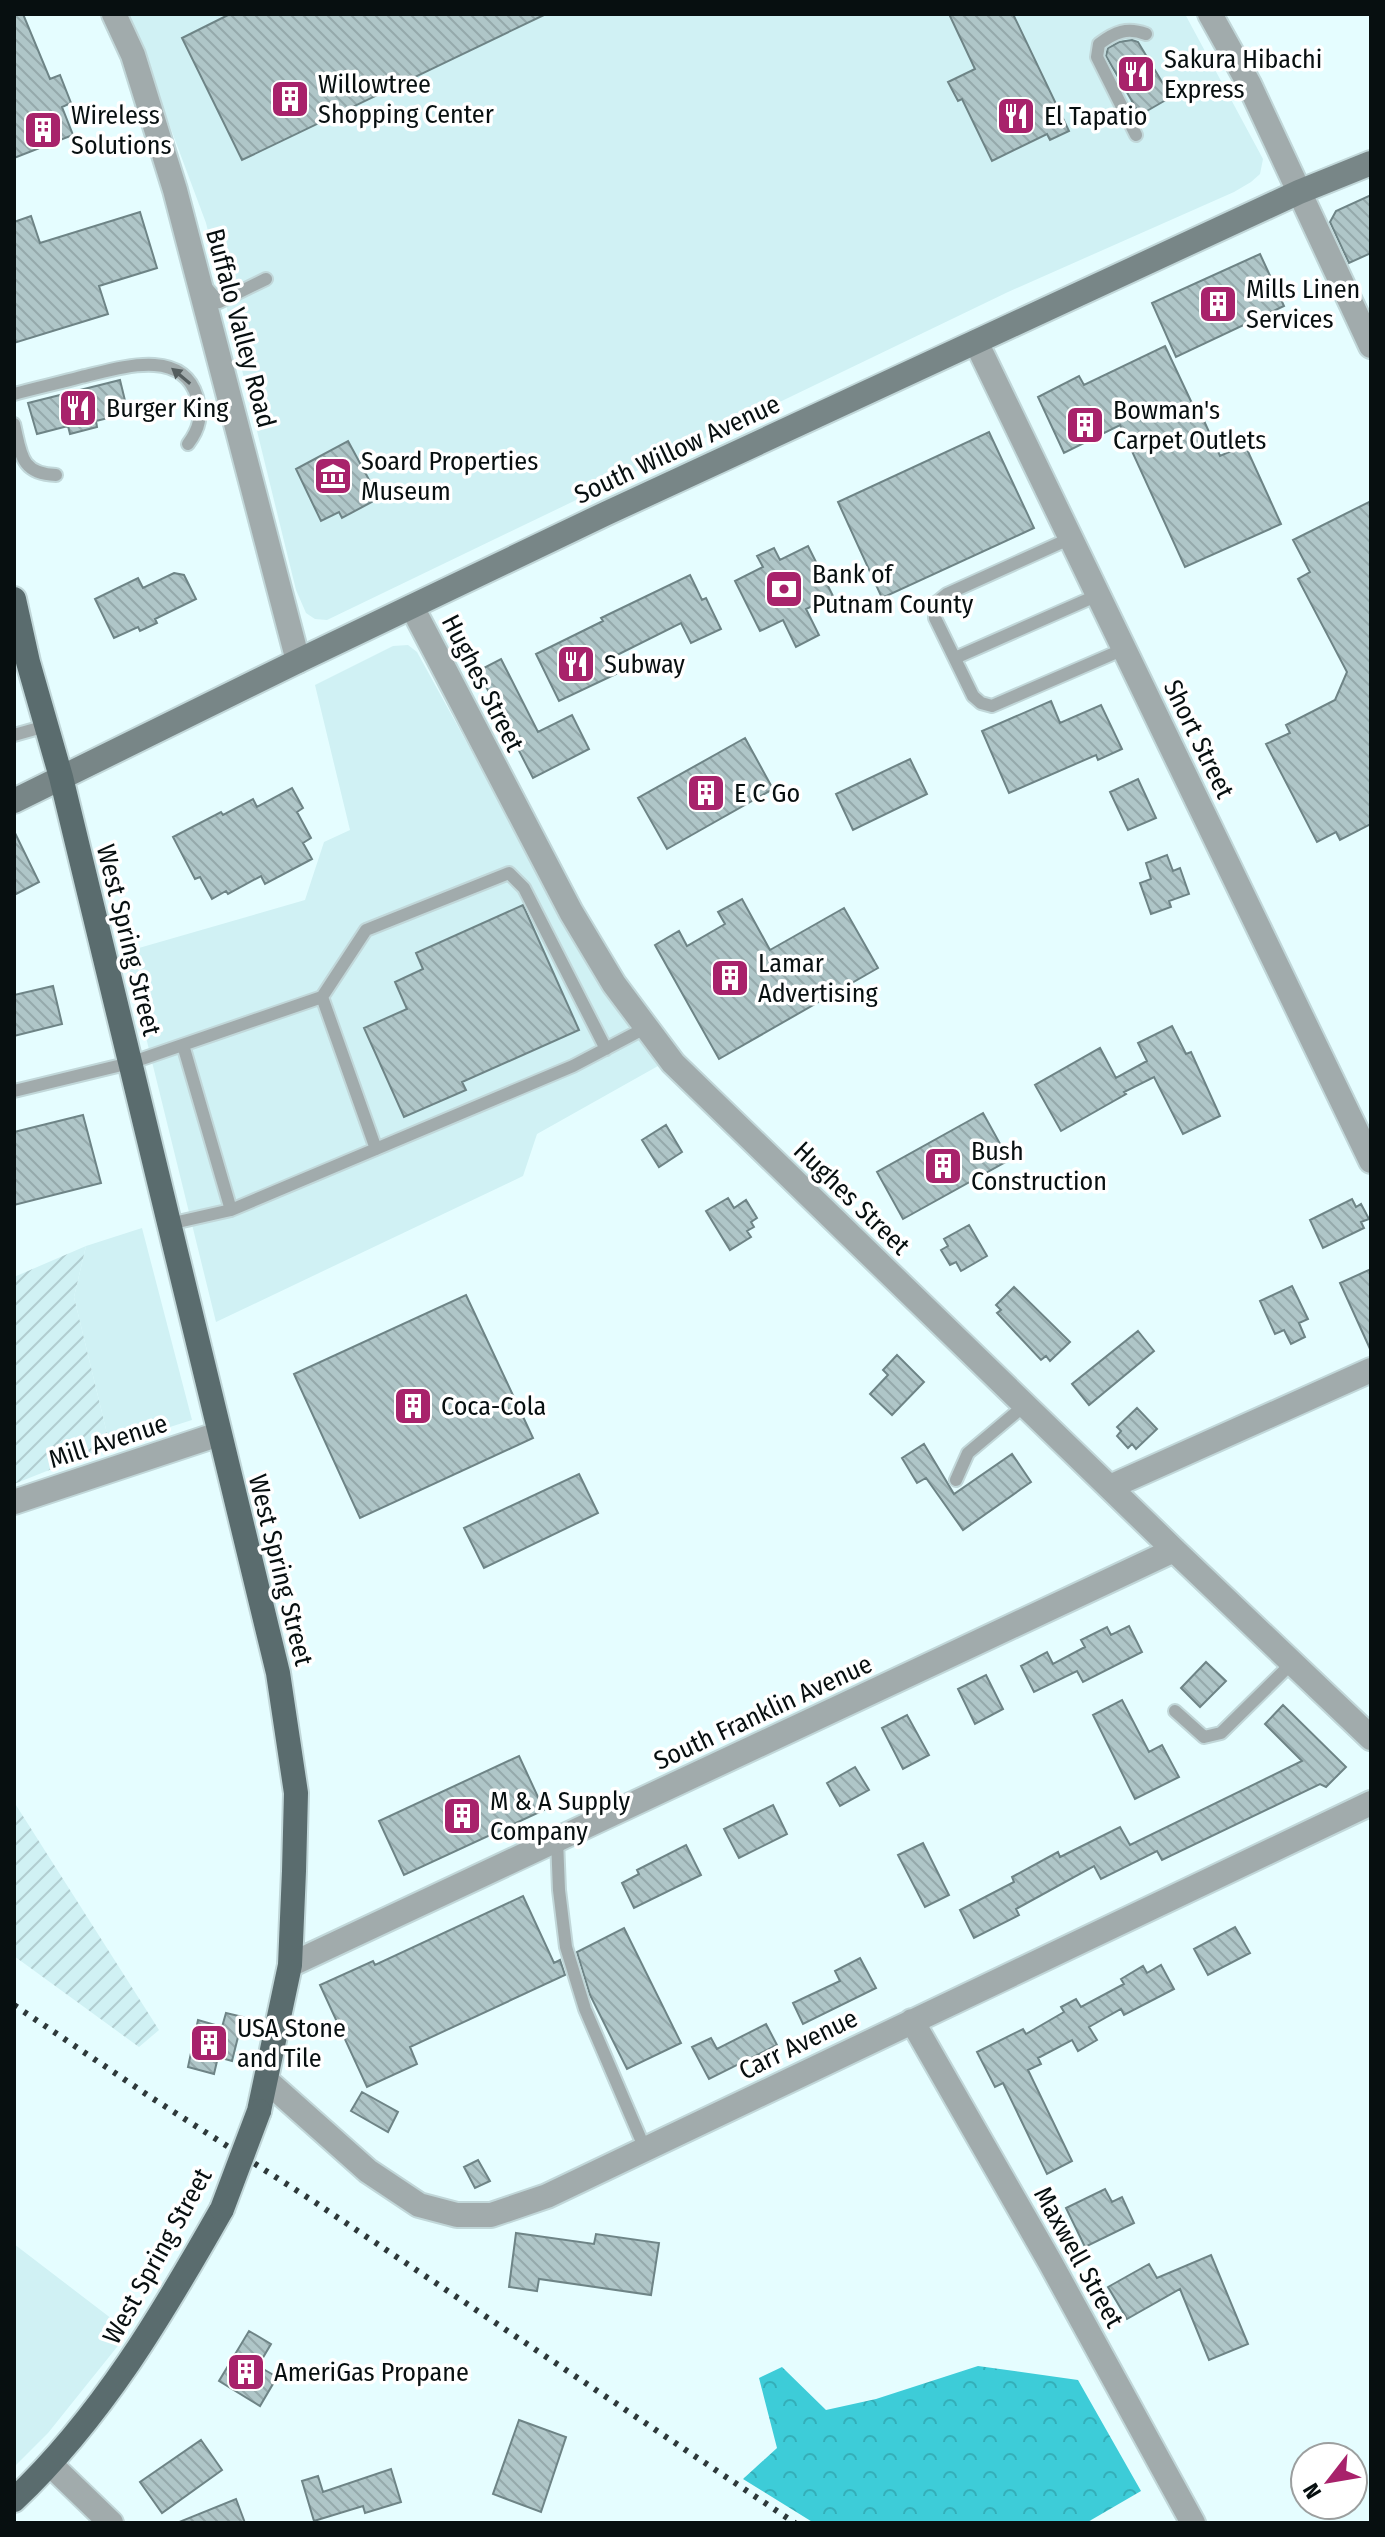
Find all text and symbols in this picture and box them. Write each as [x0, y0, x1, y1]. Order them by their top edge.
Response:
place label: Sakura Hibachi Express [1164, 44, 1322, 105]
restaurant icon: Sakura Hibachi Express [1115, 53, 1157, 95]
place label: Willowtree Shopping Center [318, 69, 494, 130]
building icon: Willowtree Shopping Center [269, 78, 311, 120]
restaurant icon: El Tapatio [995, 95, 1037, 137]
place label: Wireless Solutions [71, 100, 172, 161]
place label: El Tapatio [1044, 101, 1148, 132]
building icon: Wireless Solutions [22, 109, 64, 151]
street label: Buffalo Valley Road [199, 225, 282, 431]
place label: Mills Linen Services [1246, 274, 1360, 335]
building icon: Mills Linen Services [1197, 283, 1239, 325]
one-way arrow [171, 368, 191, 385]
restaurant icon: Burger King [57, 387, 99, 429]
street label: South Willow Avenue [570, 388, 785, 511]
place label: Burger King [106, 393, 229, 424]
place label: Bowman's Carpet Outlets [1113, 395, 1266, 456]
building icon: Bowman's Carpet Outlets [1064, 404, 1106, 446]
place label: Soard Properties Museum [361, 446, 538, 507]
museum icon: Soard Properties Museum [312, 455, 354, 497]
place label: Bank of Putnam County [812, 559, 974, 620]
bank icon: Bank of Putnam County [763, 568, 805, 610]
street label: Hughes Street [435, 610, 530, 757]
restaurant icon: Subway [555, 643, 597, 685]
place label: Subway [604, 649, 685, 680]
street label: Short Street [1157, 675, 1241, 804]
building icon: E C Go [685, 772, 727, 814]
place label: E C Go [734, 778, 800, 809]
street label: West Spring Street [90, 841, 167, 1039]
place label: Lamar Advertising [758, 948, 878, 1009]
building icon: Lamar Advertising [709, 957, 751, 999]
street label: Hughes Street [787, 1135, 916, 1262]
place label: Bush Construction [971, 1136, 1107, 1197]
building icon: Bush Construction [922, 1145, 964, 1187]
building icon: Coca-Cola [392, 1385, 434, 1427]
place label: Coca-Cola [441, 1391, 546, 1422]
street label: Mill Avenue [45, 1408, 171, 1475]
street label: West Spring Street [242, 1471, 319, 1669]
street label: South Franklin Avenue [649, 1648, 877, 1777]
place label: M & A Supply Company [490, 1786, 631, 1847]
building icon: M & A Supply Company [441, 1795, 483, 1837]
street label: Carr Avenue [734, 2002, 863, 2086]
place label: USA Stone and Tile [237, 2013, 346, 2074]
building icon: USA Stone and Tile [188, 2022, 230, 2064]
street label: West Spring Street [96, 2163, 219, 2350]
street label: Maxwell Street [1027, 2181, 1130, 2334]
building icon: AmeriGas Propane [225, 2351, 267, 2393]
place label: AmeriGas Propane [274, 2357, 469, 2388]
north arrow [1289, 2441, 1369, 2521]
text: N [1297, 2478, 1327, 2504]

